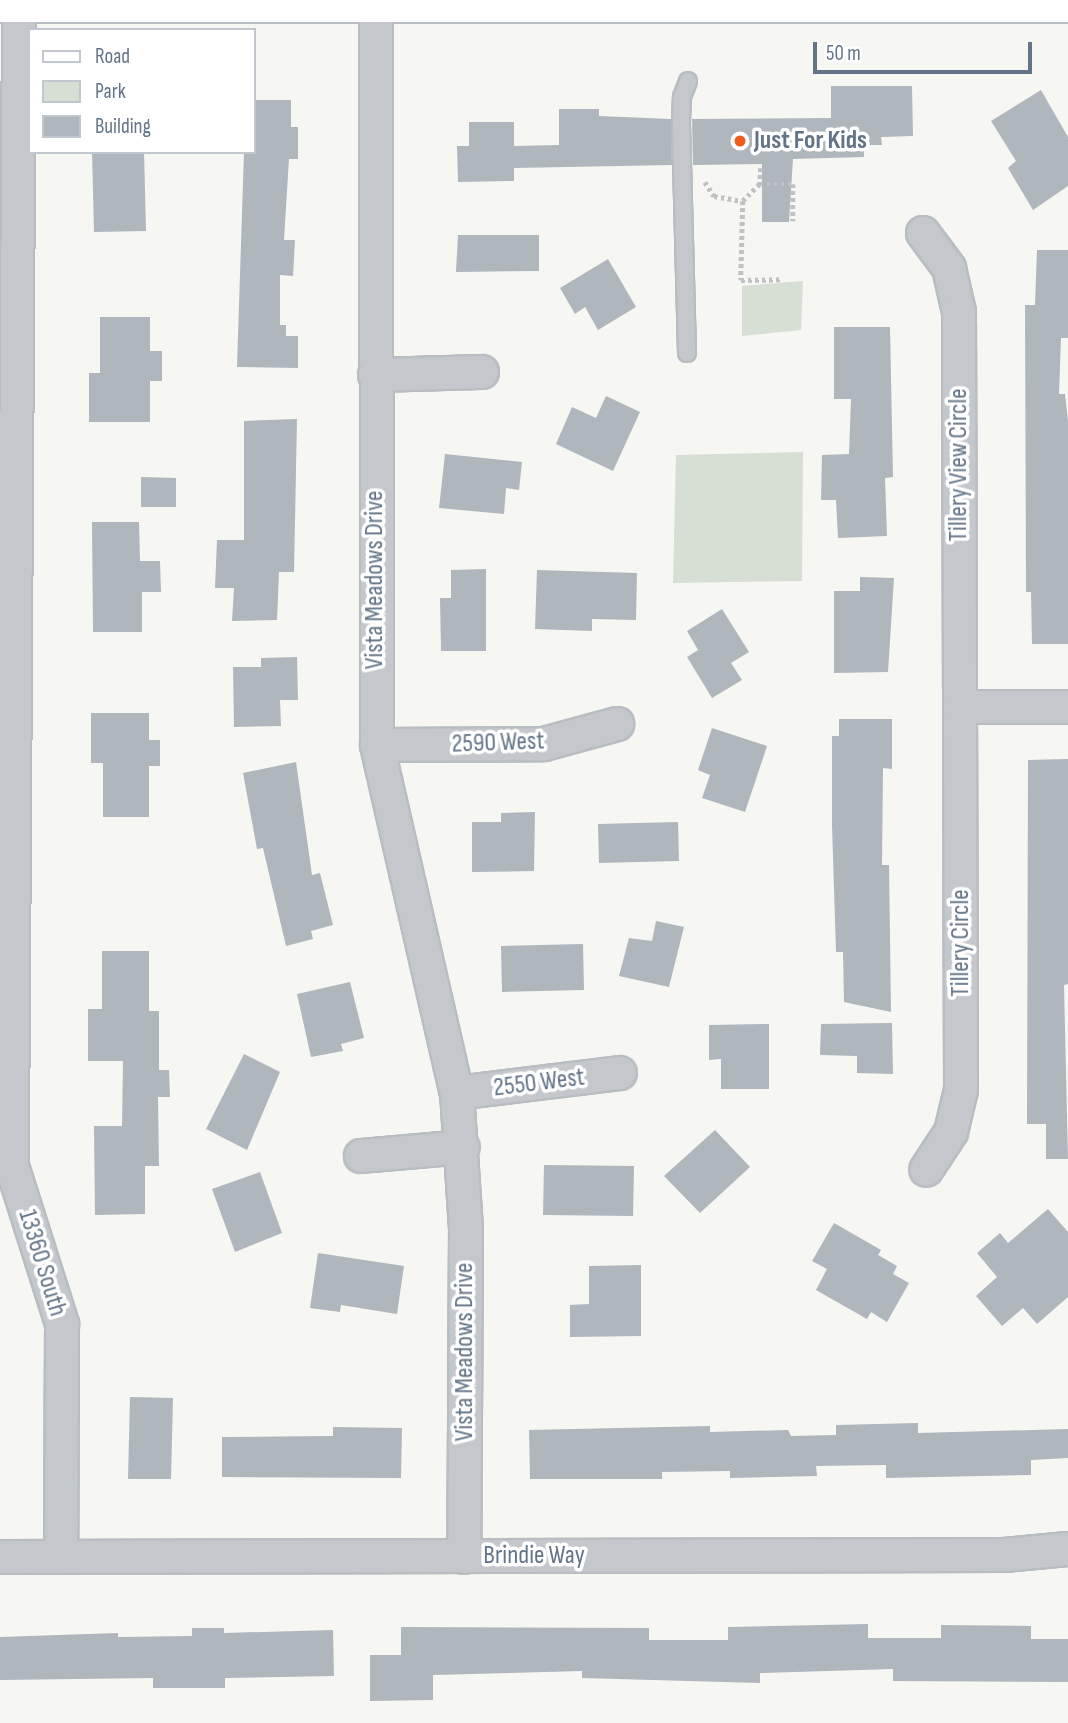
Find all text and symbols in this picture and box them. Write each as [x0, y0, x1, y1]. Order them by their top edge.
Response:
legend [28, 28, 256, 154]
scale bar [816, 28, 1035, 72]
text: 50 m [826, 41, 861, 66]
text: Road [95, 44, 130, 69]
text: Park [95, 79, 126, 104]
text: Building [95, 114, 151, 139]
place label: Just For Kids [754, 125, 867, 157]
marker: Just For Kids [732, 133, 748, 149]
street label: Tillery View Circle [943, 388, 975, 542]
street label: Vista Meadows Drive [359, 491, 391, 669]
street label: 2590 West [451, 726, 545, 760]
street label: Tillery Circle [945, 889, 977, 997]
street label: 2550 West [492, 1062, 586, 1104]
street label: 13360 South [11, 1206, 73, 1320]
street label: Vista Meadows Drive [449, 1263, 481, 1441]
street label: Brindie Way [483, 1540, 585, 1572]

